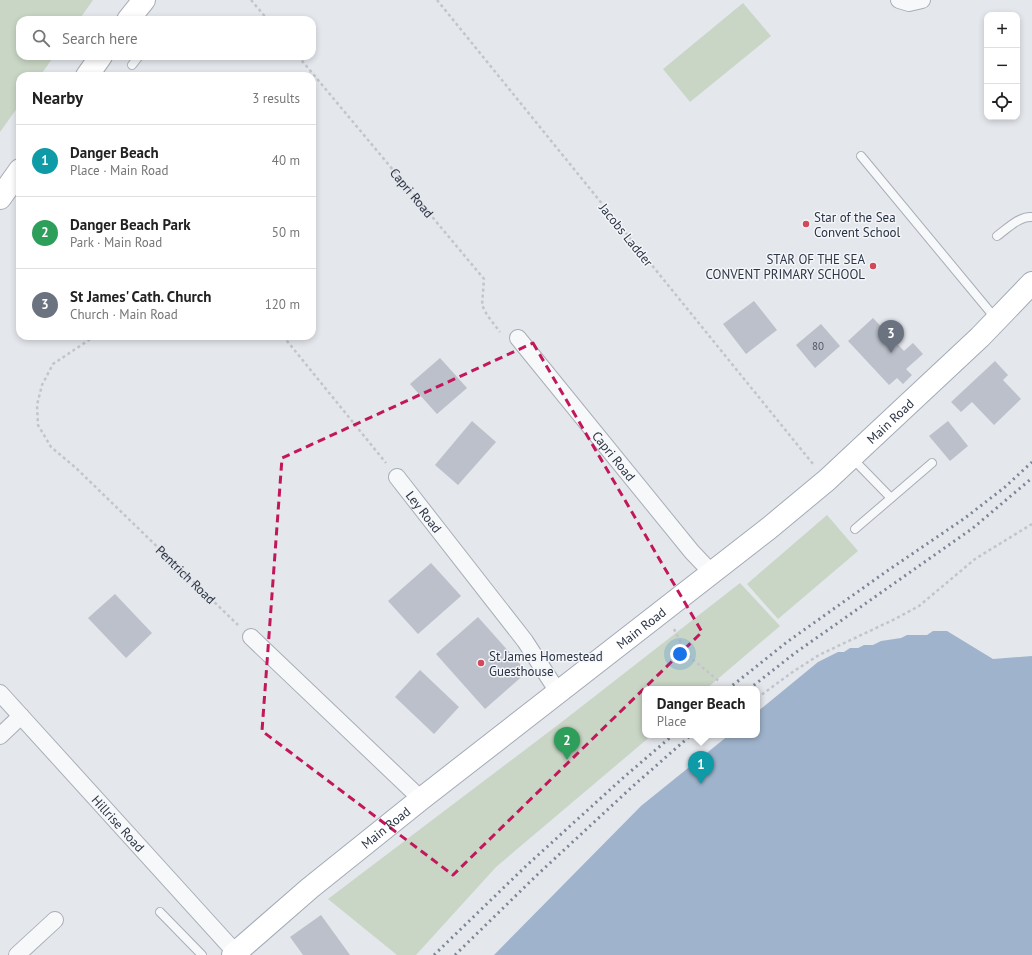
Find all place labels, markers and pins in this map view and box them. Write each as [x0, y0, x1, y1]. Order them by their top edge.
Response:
place label: Star of the Sea Convent School [814, 209, 901, 241]
marker: Star of the Sea Convent School [801, 219, 811, 229]
place label: STAR OF THE SEA CONVENT PRIMARY SCHOOL [705, 251, 865, 283]
marker: STAR OF THE SEA CONVENT PRIMARY SCHOOL [868, 261, 878, 271]
pin: 3 [878, 320, 904, 353]
place label: St James Homestead Guesthouse [489, 648, 603, 680]
marker: St James Homestead Guesthouse [476, 658, 486, 668]
pin: 2 [554, 727, 580, 760]
pin: 1 [688, 751, 714, 784]

